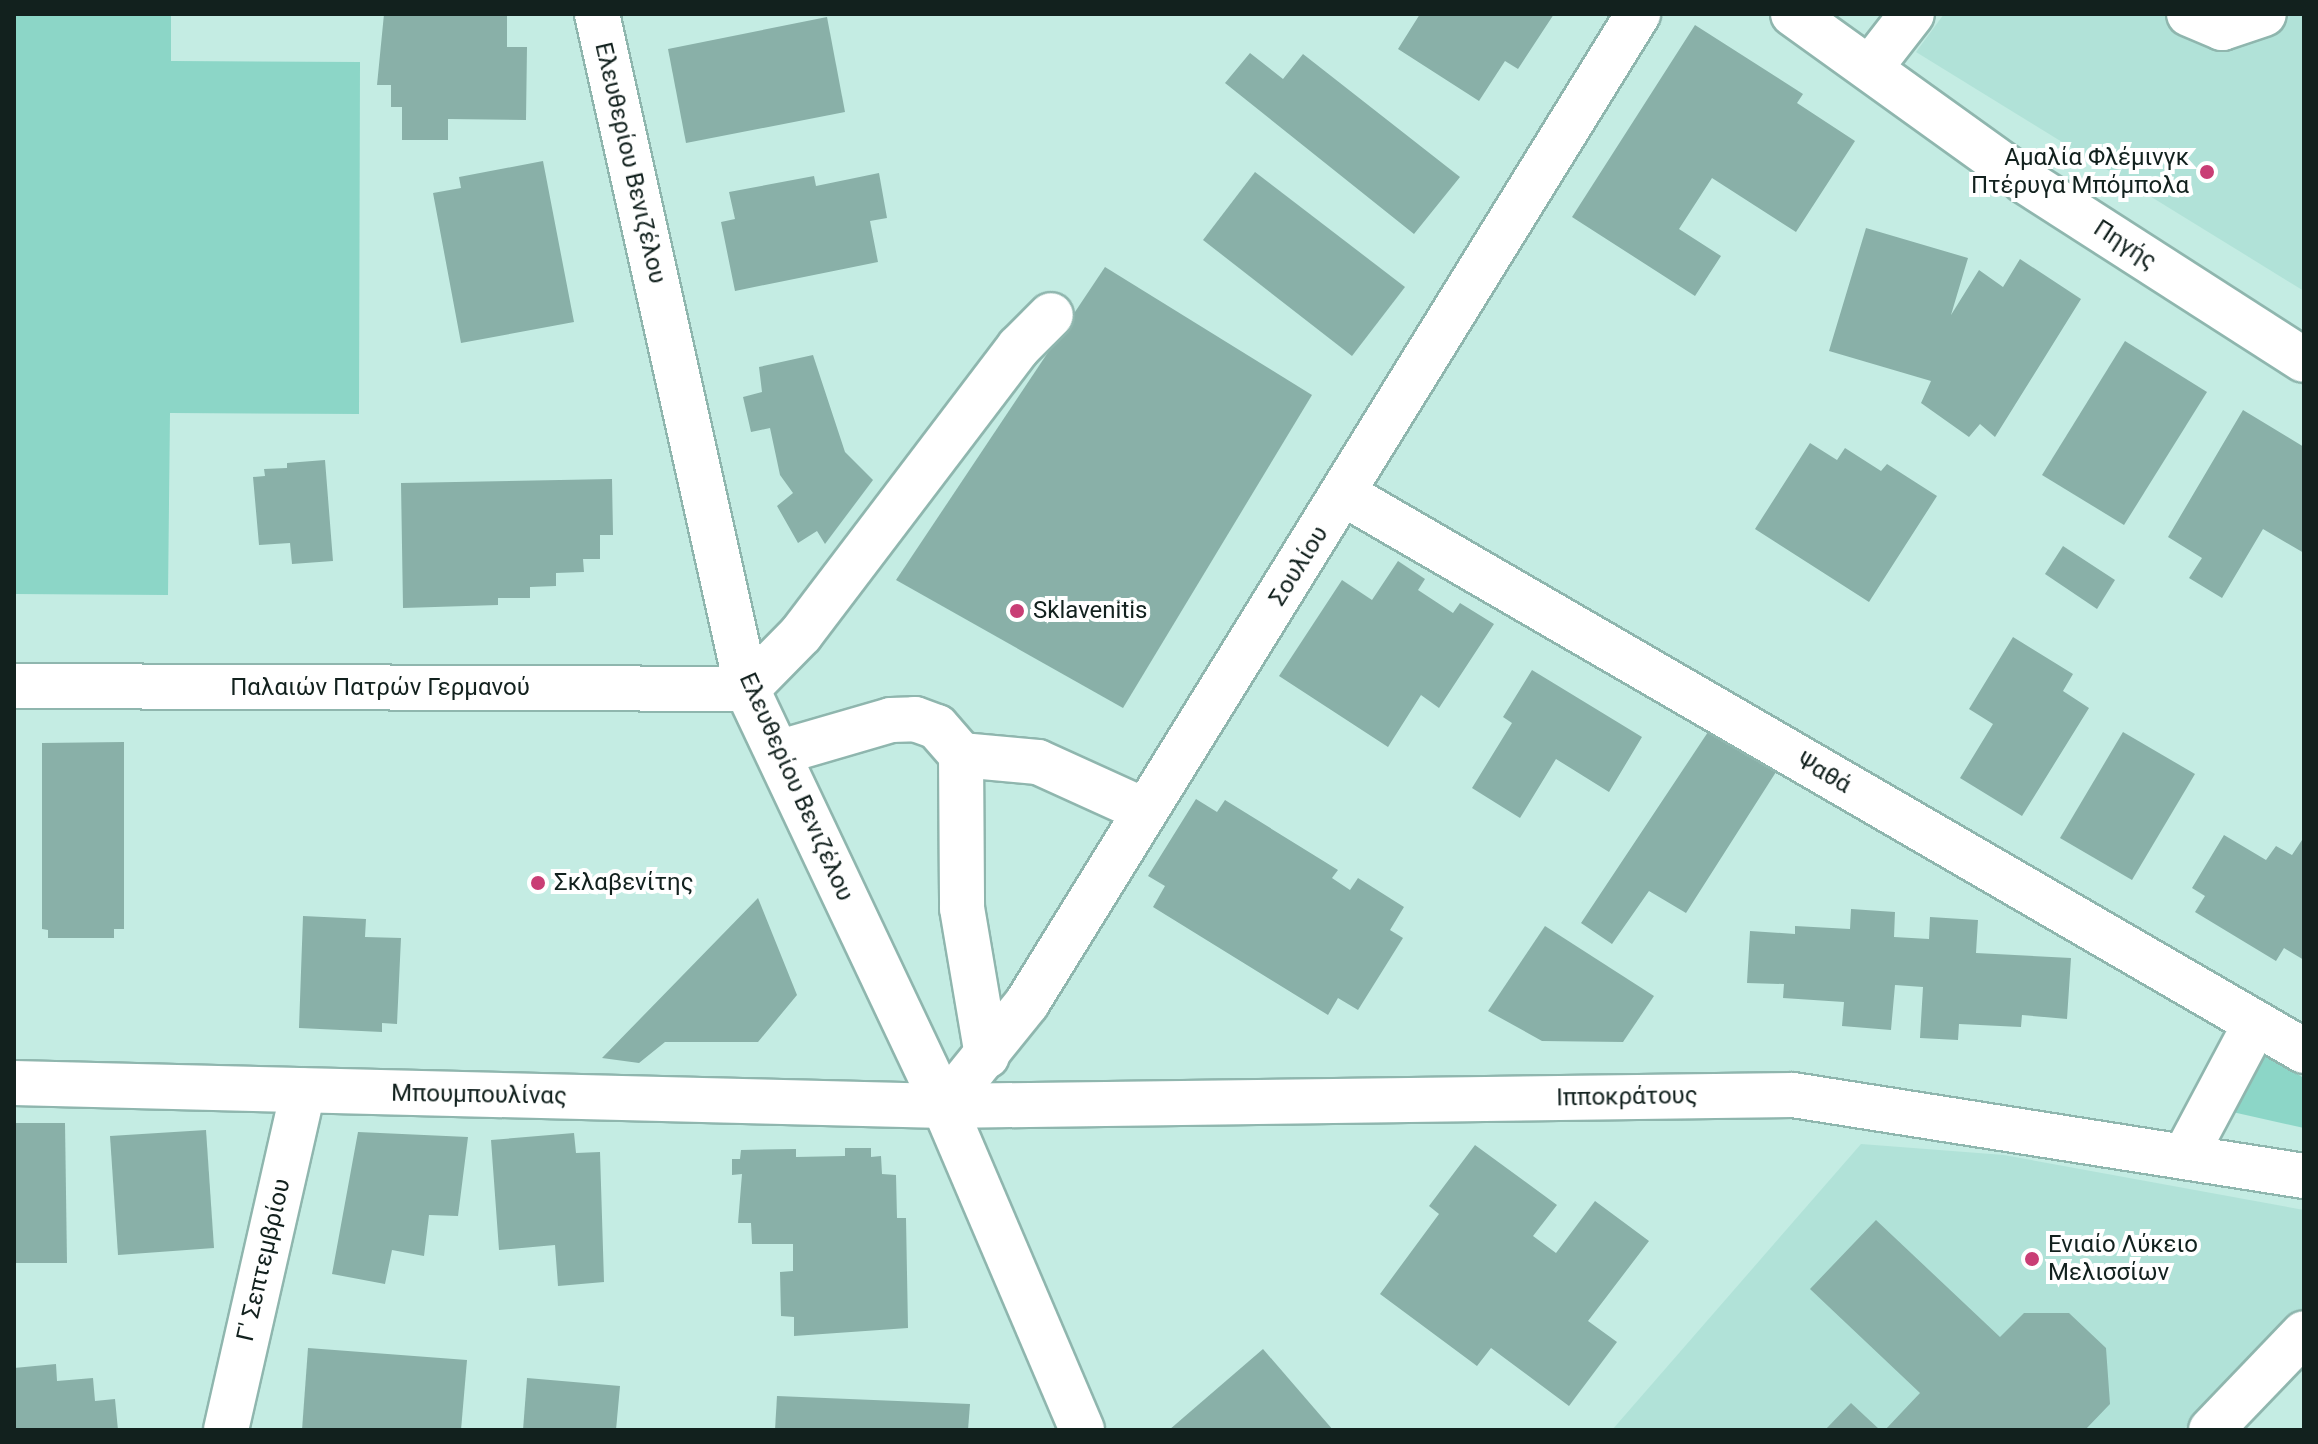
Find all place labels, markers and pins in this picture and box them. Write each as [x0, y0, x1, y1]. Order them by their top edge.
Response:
place label: Αμαλία Φλέμινγκ Πτέρυγα Μπόμπολα [1971, 144, 2189, 200]
marker: Αμαλία Φλέμινγκ Πτέρυγα Μπόμπολα [2196, 161, 2218, 183]
place label: Sklavenitis [1033, 597, 1147, 625]
marker: Sklavenitis [1008, 602, 1026, 620]
place label: Σκλαβενίτης [554, 869, 694, 897]
marker: Σκλαβενίτης [529, 874, 547, 892]
place label: Ενιαίο Λύκειο Μελισσίων [2048, 1231, 2198, 1287]
marker: Ενιαίο Λύκειο Μελισσίων [2023, 1250, 2041, 1268]

